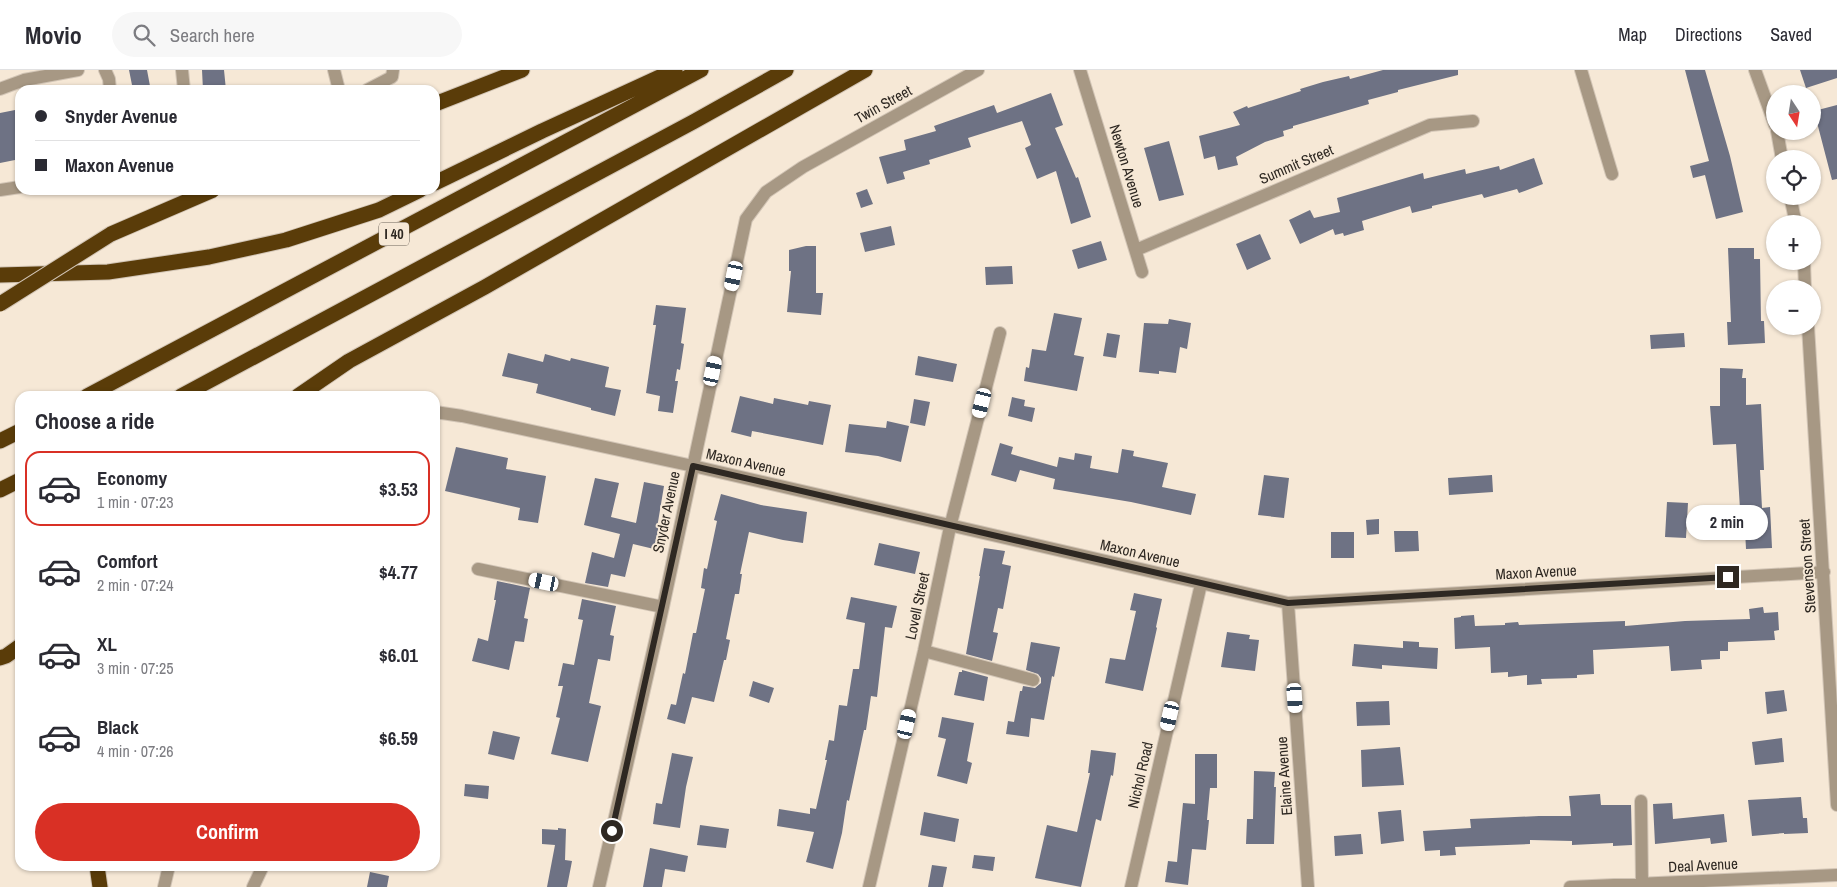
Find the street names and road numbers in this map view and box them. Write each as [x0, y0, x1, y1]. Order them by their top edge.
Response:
street label: Twin Street [851, 79, 916, 128]
street label: Newton Avenue [1104, 122, 1150, 210]
street label: Summit Street [1256, 139, 1337, 189]
road number: I 40 [379, 222, 409, 245]
street label: Maxon Avenue [704, 443, 788, 481]
street label: Snyder Avenue [647, 469, 685, 555]
street label: Stevenson Street [1793, 518, 1821, 614]
street label: Maxon Avenue [1098, 534, 1182, 572]
street label: Maxon Avenue [1495, 559, 1577, 585]
street label: Lovell Street [900, 570, 934, 642]
street label: Elaine Avenue [1271, 736, 1297, 816]
street label: Nichol Road [1122, 740, 1158, 810]
street label: Deal Avenue [1668, 853, 1738, 877]

